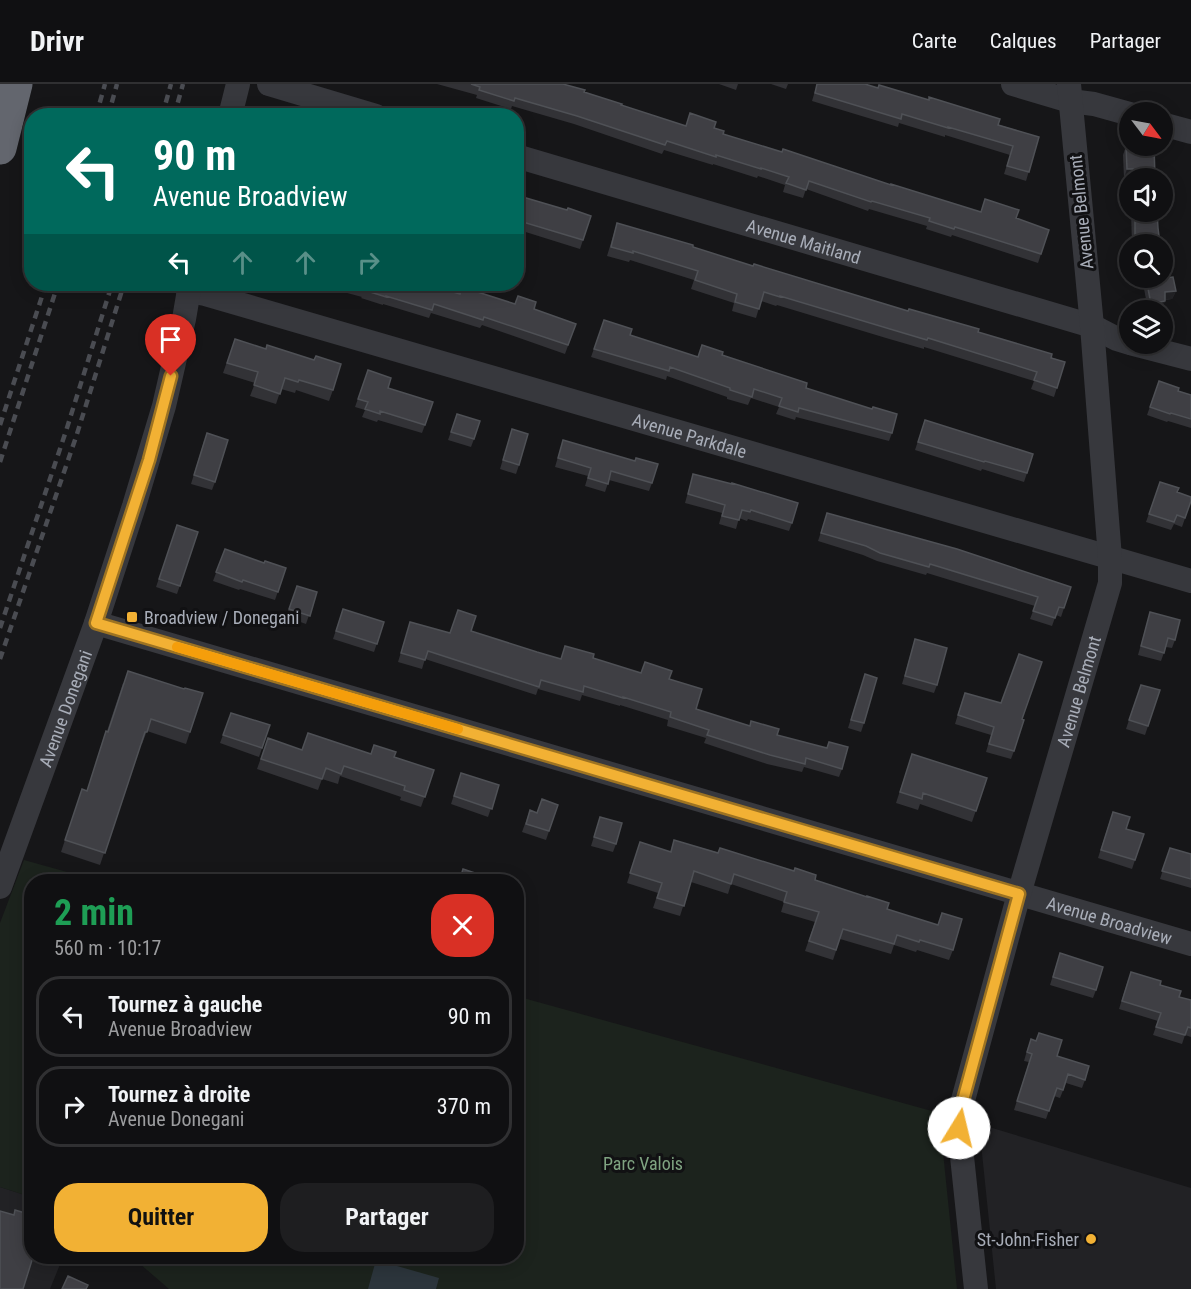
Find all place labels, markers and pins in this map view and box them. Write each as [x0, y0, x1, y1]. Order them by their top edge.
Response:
pin [145, 314, 196, 376]
place label: Broadview / Donegani [144, 607, 299, 628]
marker: Broadview / Donegani [125, 610, 139, 624]
place label: St-John-Fisher [977, 1229, 1080, 1250]
marker: St-John-Fisher [1084, 1232, 1098, 1246]

